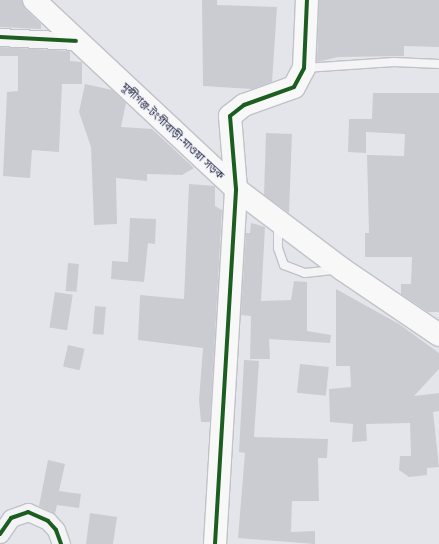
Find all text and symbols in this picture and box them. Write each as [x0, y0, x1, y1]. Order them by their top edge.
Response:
street label: মুন্সীগঞ্জ-টংগীবাড়ী-মাওয়া সড়ক [119, 80, 227, 182]

